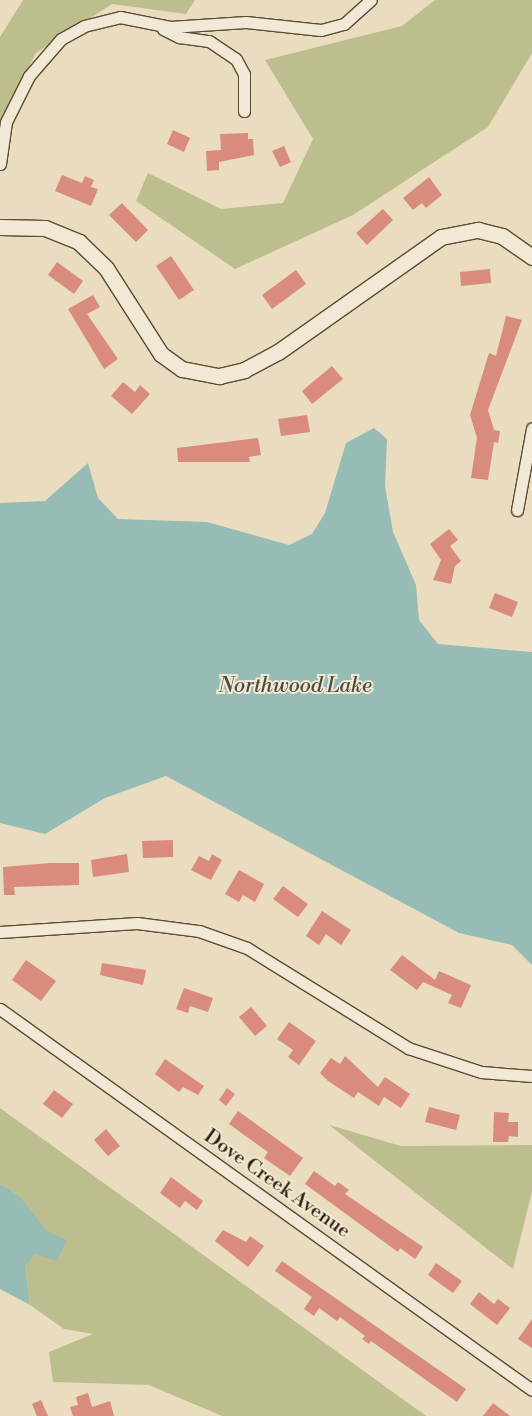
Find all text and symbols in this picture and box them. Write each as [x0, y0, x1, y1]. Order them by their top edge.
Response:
water label: Northwood Lake [218, 673, 372, 699]
street label: Dove Creek Avenue [199, 1125, 355, 1243]

